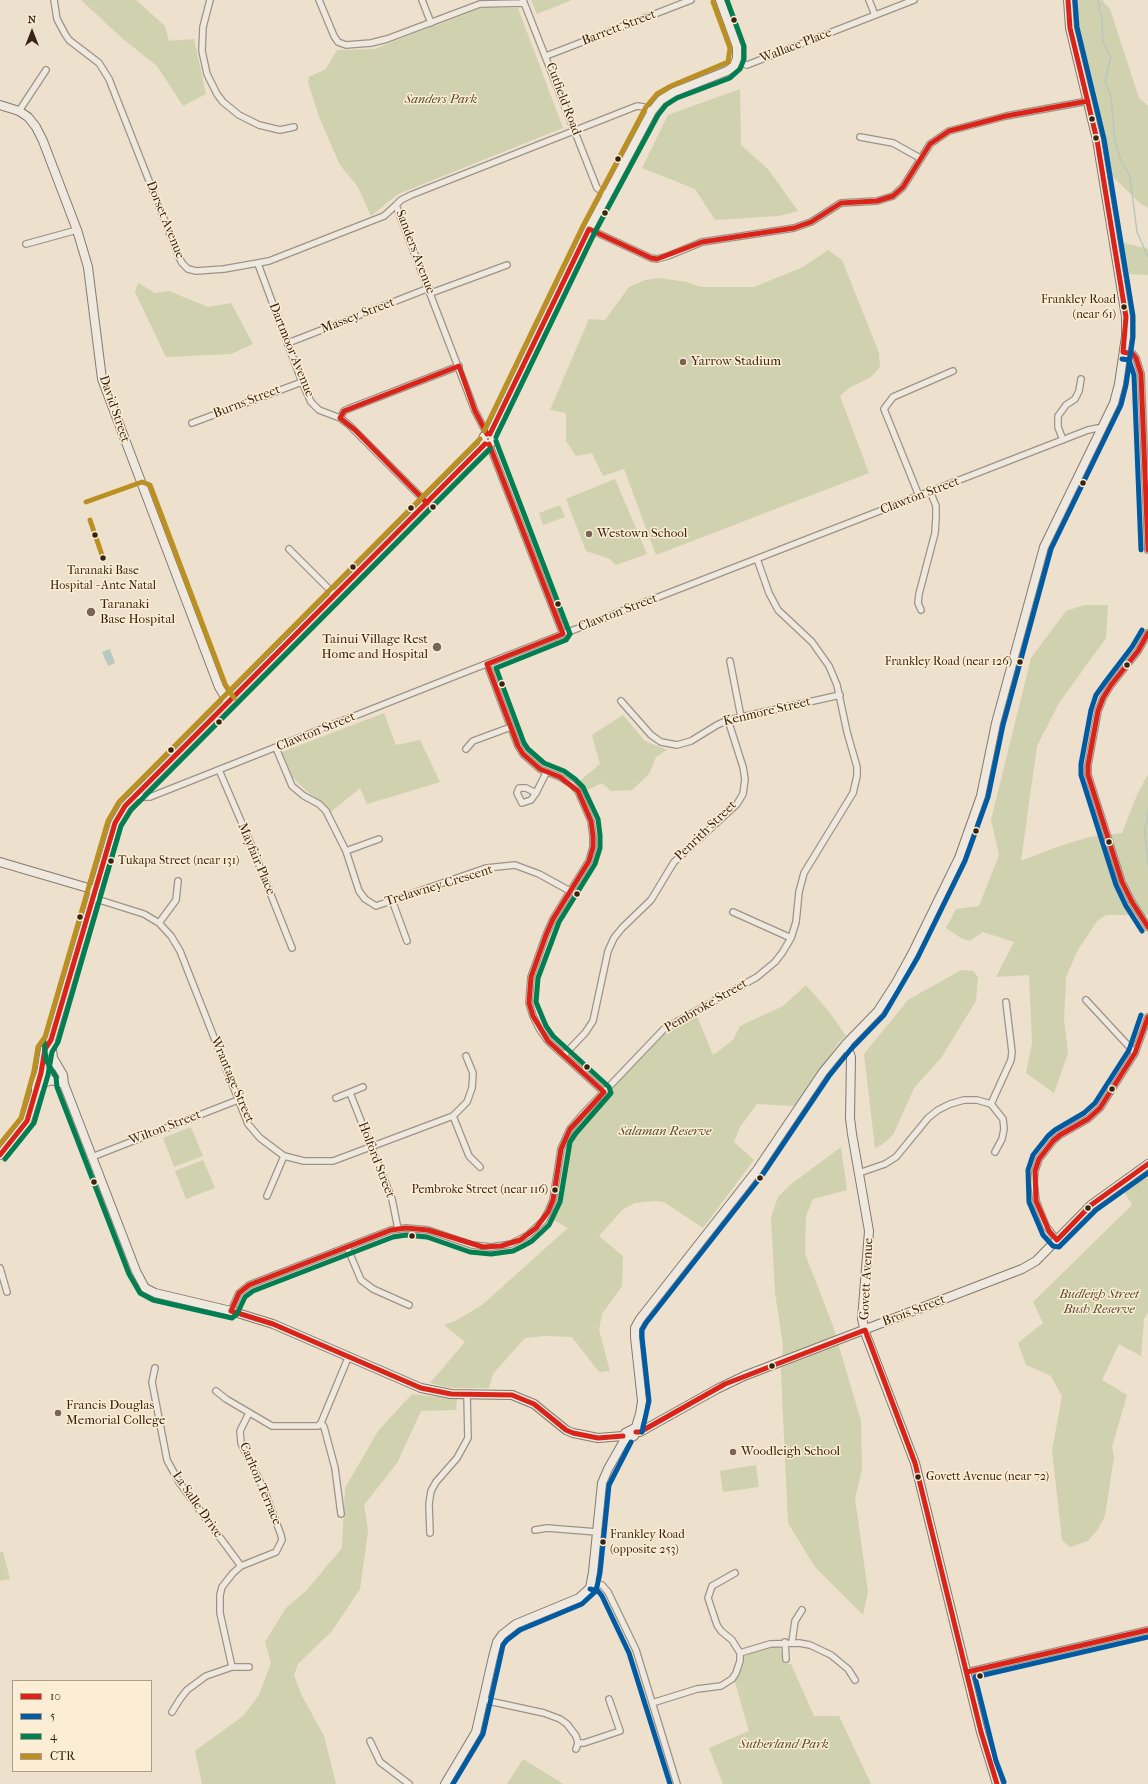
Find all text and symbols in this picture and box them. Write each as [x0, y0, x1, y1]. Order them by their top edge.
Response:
street label: Barrett Street [580, 7, 658, 49]
north arrow [12, 12, 52, 52]
text: N [28, 13, 36, 26]
unlabelled marker [729, 15, 739, 25]
street label: Wallace Place [758, 25, 834, 67]
street label: Cutfield Road [542, 60, 584, 138]
park label: Sanders Park [405, 92, 477, 108]
unlabelled marker [1087, 114, 1097, 124]
unlabelled marker [1091, 133, 1101, 143]
unlabelled marker [613, 154, 623, 164]
street label: Dorset Avenue [142, 179, 188, 261]
street label: Sanders Avenue [392, 208, 438, 296]
unlabelled marker [600, 208, 610, 218]
place label: Frankley Road (near 61) [1041, 293, 1116, 321]
street label: Massey Street [319, 295, 397, 337]
street label: Dartmoor Avenue [265, 301, 317, 399]
marker: Frankley Road (near 61) [1119, 302, 1129, 312]
place label: Yarrow Stadium [691, 354, 781, 370]
marker: Yarrow Stadium [678, 357, 688, 367]
street label: David Street [95, 373, 133, 445]
street label: Burns Street [211, 382, 283, 422]
street label: Clawton Street [878, 474, 962, 518]
unlabelled marker [1078, 478, 1088, 488]
unlabelled marker [428, 502, 438, 512]
unlabelled marker [406, 503, 416, 513]
place label: Westown School [597, 526, 687, 542]
marker: Westown School [584, 529, 594, 539]
unlabelled marker [90, 530, 100, 540]
marker: Taranaki Base Hospital - Ante Natal [98, 553, 108, 563]
unlabelled marker [348, 562, 358, 572]
place label: Taranaki Base Hospital - Ante Natal [50, 564, 156, 592]
street label: Clawton Street [576, 591, 660, 635]
place label: Taranaki Base Hospital [100, 597, 175, 628]
unlabelled marker [553, 599, 563, 609]
marker: Taranaki Base Hospital [85, 606, 97, 618]
place label: Tainui Village Rest Home and Hospital [321, 632, 428, 663]
marker: Tainui Village Rest Home and Hospital [431, 641, 443, 653]
place label: Frankley Road (near 126) [885, 655, 1012, 669]
marker: Frankley Road (near 126) [1015, 657, 1025, 667]
unlabelled marker [1122, 660, 1132, 670]
unlabelled marker [497, 679, 507, 689]
street label: Kenmore Street [722, 694, 812, 730]
street label: Clawton Street [274, 709, 358, 755]
unlabelled marker [214, 717, 224, 727]
unlabelled marker [166, 745, 176, 755]
street label: Penrith Street [672, 798, 740, 864]
street label: Mayfair Place [234, 821, 278, 897]
unlabelled marker [971, 826, 981, 836]
unlabelled marker [1104, 837, 1114, 847]
place label: Tukapa Street (near 131) [118, 854, 239, 868]
marker: Tukapa Street (near 131) [106, 856, 116, 866]
street label: Trelawney Crescent [383, 862, 495, 910]
unlabelled marker [572, 889, 582, 899]
unlabelled marker [75, 912, 85, 922]
street label: Pembroke Street [662, 976, 750, 1036]
street label: Wrantage Street [207, 1035, 257, 1125]
unlabelled marker [582, 1062, 592, 1072]
unlabelled marker [1107, 1084, 1117, 1094]
street label: Wilton Street [127, 1107, 203, 1149]
street label: Holford Street [354, 1120, 398, 1200]
park label: Salaman Reserve [619, 1124, 711, 1140]
unlabelled marker [755, 1173, 765, 1183]
unlabelled marker [89, 1177, 99, 1187]
place label: Pembroke Street (near 116) [411, 1183, 548, 1197]
marker: Pembroke Street (near 116) [550, 1185, 560, 1195]
unlabelled marker [1083, 1203, 1093, 1213]
unlabelled marker [407, 1231, 417, 1241]
street label: Govett Avenue [857, 1238, 877, 1320]
park label: Budleigh Street Bush Reserve [1059, 1287, 1139, 1318]
street label: Brois Street [880, 1292, 948, 1330]
unlabelled marker [767, 1361, 777, 1371]
place label: Francis Douglas Memorial College [66, 1398, 165, 1429]
marker: Francis Douglas Memorial College [53, 1408, 63, 1418]
street label: Carlton Terrace [236, 1440, 284, 1528]
place label: Woodleigh School [741, 1444, 840, 1460]
marker: Woodleigh School [728, 1447, 738, 1457]
street label: La Salle Drive [168, 1469, 226, 1541]
place label: Govett Avenue (near 72) [926, 1470, 1049, 1484]
marker: Govett Avenue (near 72) [913, 1472, 923, 1482]
place label: Frankley Road (opposite 253) [610, 1528, 685, 1556]
marker: Frankley Road (opposite 253) [598, 1537, 608, 1547]
unlabelled marker [975, 1671, 985, 1681]
legend [12, 1680, 152, 1772]
text: 10 [50, 1689, 61, 1703]
text: 5 [50, 1709, 55, 1723]
text: 4 [50, 1729, 57, 1743]
park label: Sutherland Park [739, 1737, 829, 1753]
text: CTR [50, 1749, 75, 1763]

